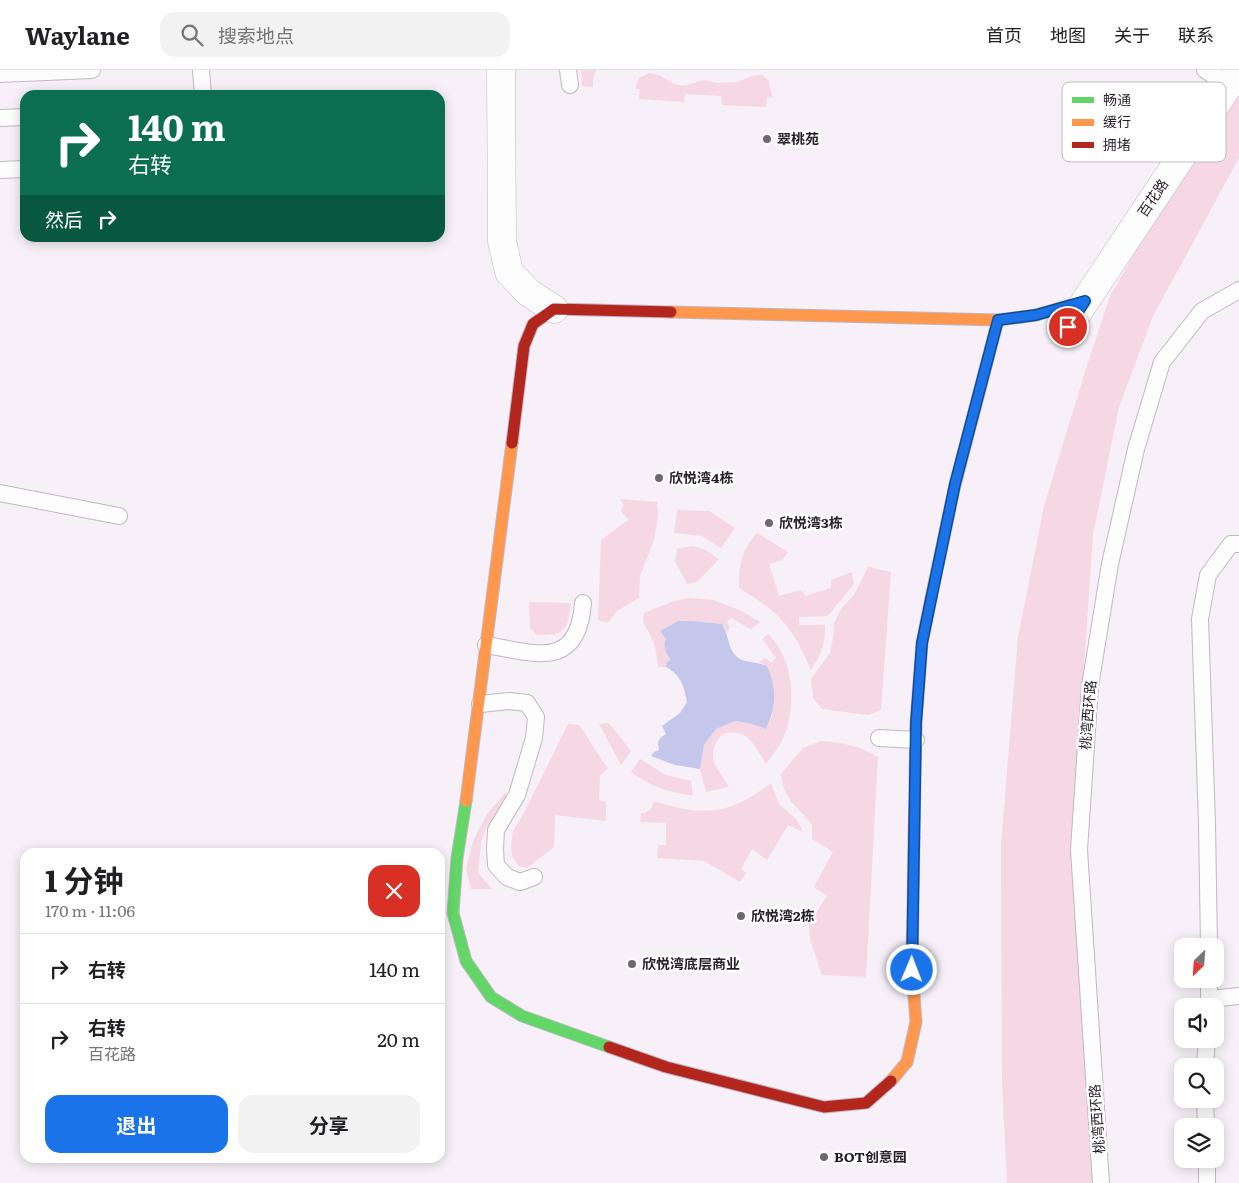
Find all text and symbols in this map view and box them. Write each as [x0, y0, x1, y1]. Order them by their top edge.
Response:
search box [160, 12, 510, 57]
text: Waylane [25, 17, 130, 52]
icon: search [178, 21, 206, 49]
text: 搜索地点 [218, 21, 294, 49]
text: 首页 [986, 21, 1022, 48]
text: 地图 [1050, 21, 1086, 48]
text: 关于 [1114, 21, 1150, 48]
text: 联系 [1178, 21, 1214, 48]
legend [1062, 82, 1226, 162]
text: 畅通 [1103, 89, 1131, 109]
text: 140 m [128, 100, 226, 152]
icon: right [45, 110, 110, 175]
text: 缓行 [1103, 111, 1131, 131]
place label: 翠桃苑 [777, 128, 819, 148]
marker: 翠桃苑 [761, 133, 773, 145]
text: 拥堵 [1103, 134, 1131, 154]
text: 右转 [128, 147, 172, 180]
street label: 百花路 [1132, 174, 1172, 220]
text: 然后 [45, 205, 83, 233]
icon: right [93, 205, 121, 233]
pin [1047, 306, 1089, 348]
icon: arrive [1054, 313, 1082, 341]
place label: 欣悦湾4栋 [669, 467, 733, 487]
marker: 欣悦湾4栋 [653, 472, 665, 484]
place label: 欣悦湾3栋 [779, 512, 843, 532]
marker: 欣悦湾3栋 [763, 517, 775, 529]
street label: 桃湾西环路 [1074, 679, 1100, 751]
text: 1 分钟 [45, 857, 123, 901]
button: close [368, 865, 420, 917]
text: 170 m · 11:06 [45, 898, 135, 922]
place label: 欣悦湾2栋 [751, 905, 815, 925]
marker: 欣悦湾2栋 [735, 910, 747, 922]
north arrow [1174, 938, 1224, 988]
map controls [1174, 938, 1224, 1168]
position arrow [885, 943, 937, 995]
place label: 欣悦湾底层商业 [642, 953, 740, 973]
icon: right [45, 955, 73, 983]
text: 右转 [88, 955, 126, 983]
text: 140 m [369, 955, 420, 983]
marker: 欣悦湾底层商业 [626, 958, 638, 970]
button: sound [1174, 998, 1224, 1048]
text: 右转 [88, 1013, 126, 1041]
icon: right [45, 1025, 73, 1053]
text: 20 m [377, 1025, 420, 1053]
text: 百花路 [88, 1041, 136, 1065]
button: search [1174, 1058, 1224, 1108]
street label: 桃湾西环路 [1084, 1083, 1108, 1155]
button: 退出 [45, 1095, 228, 1153]
button: 分享 [238, 1095, 420, 1153]
button: layers [1174, 1118, 1224, 1168]
place label: BOT创意园 [834, 1146, 907, 1166]
marker: BOT创意园 [818, 1151, 830, 1163]

